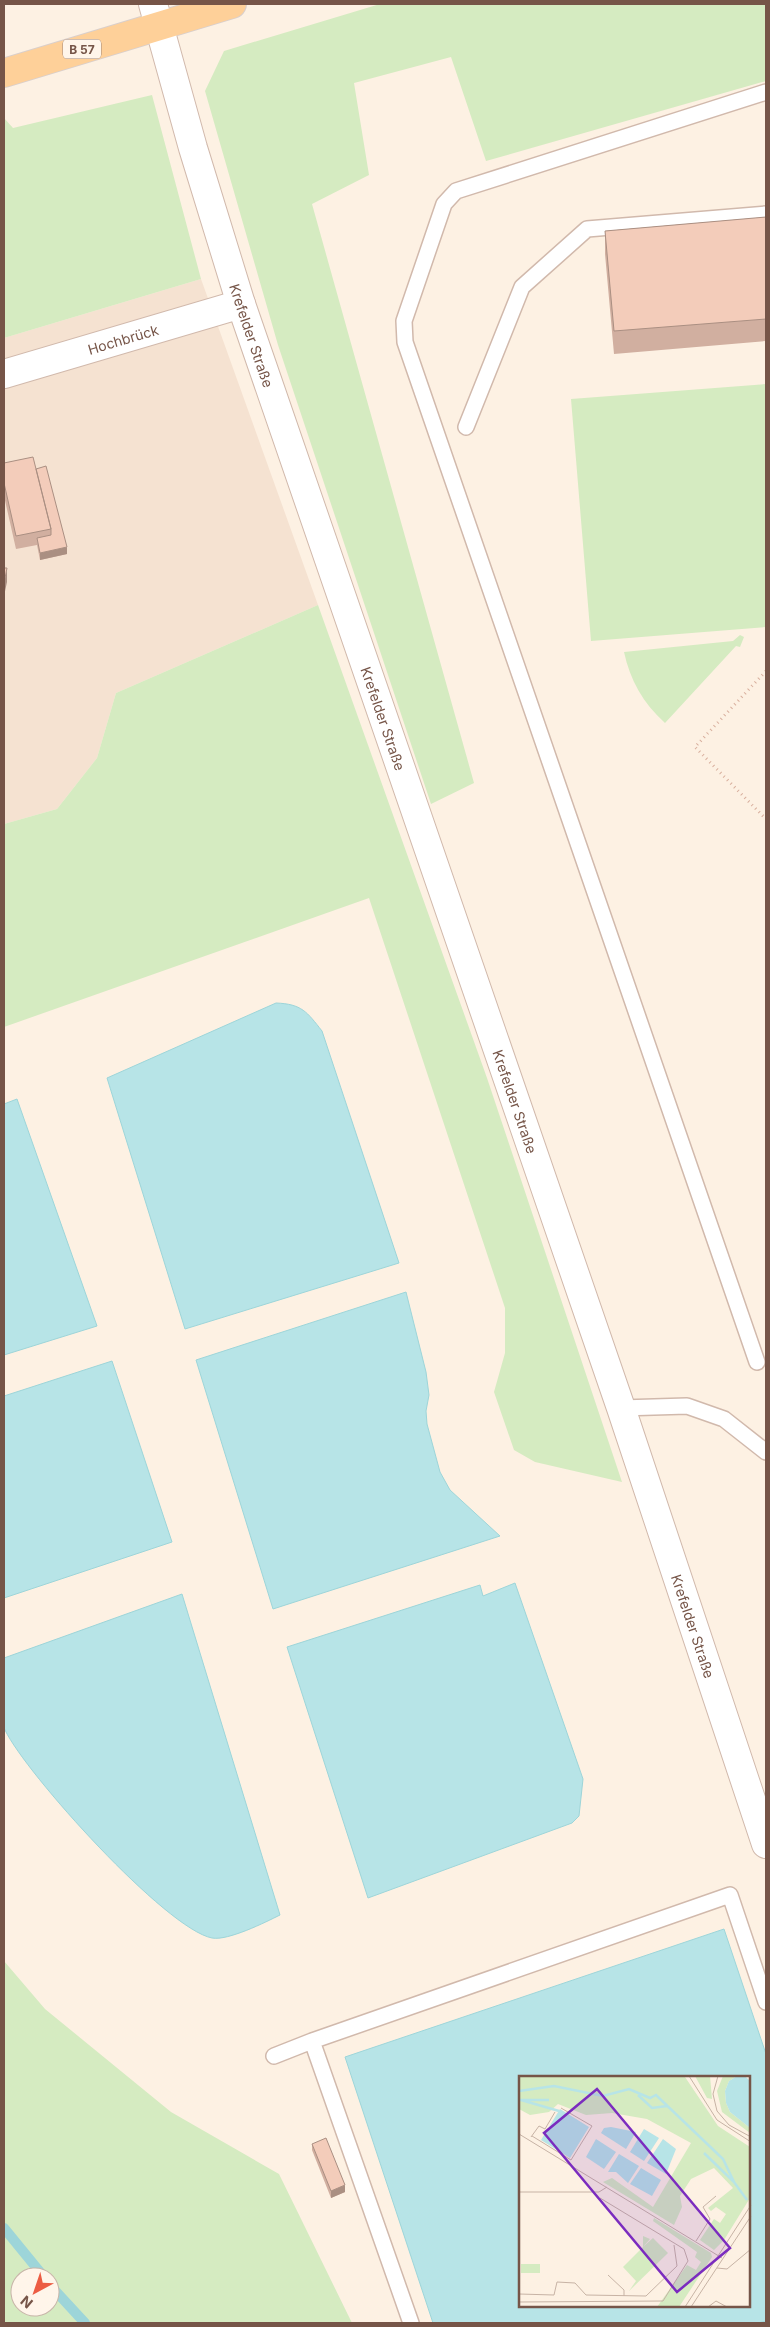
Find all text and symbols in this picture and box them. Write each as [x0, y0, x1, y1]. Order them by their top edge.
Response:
road number: B 57 [63, 40, 101, 59]
street label: Krefelder Straße [227, 282, 278, 390]
street label: Hochbrück [86, 320, 161, 357]
street label: Krefelder Straße [358, 664, 409, 773]
street label: Krefelder Straße [490, 1047, 541, 1155]
street label: Krefelder Straße [668, 1572, 719, 1680]
inset map [519, 2076, 750, 2307]
north arrow [10, 2267, 60, 2317]
text: N [17, 2292, 36, 2312]

